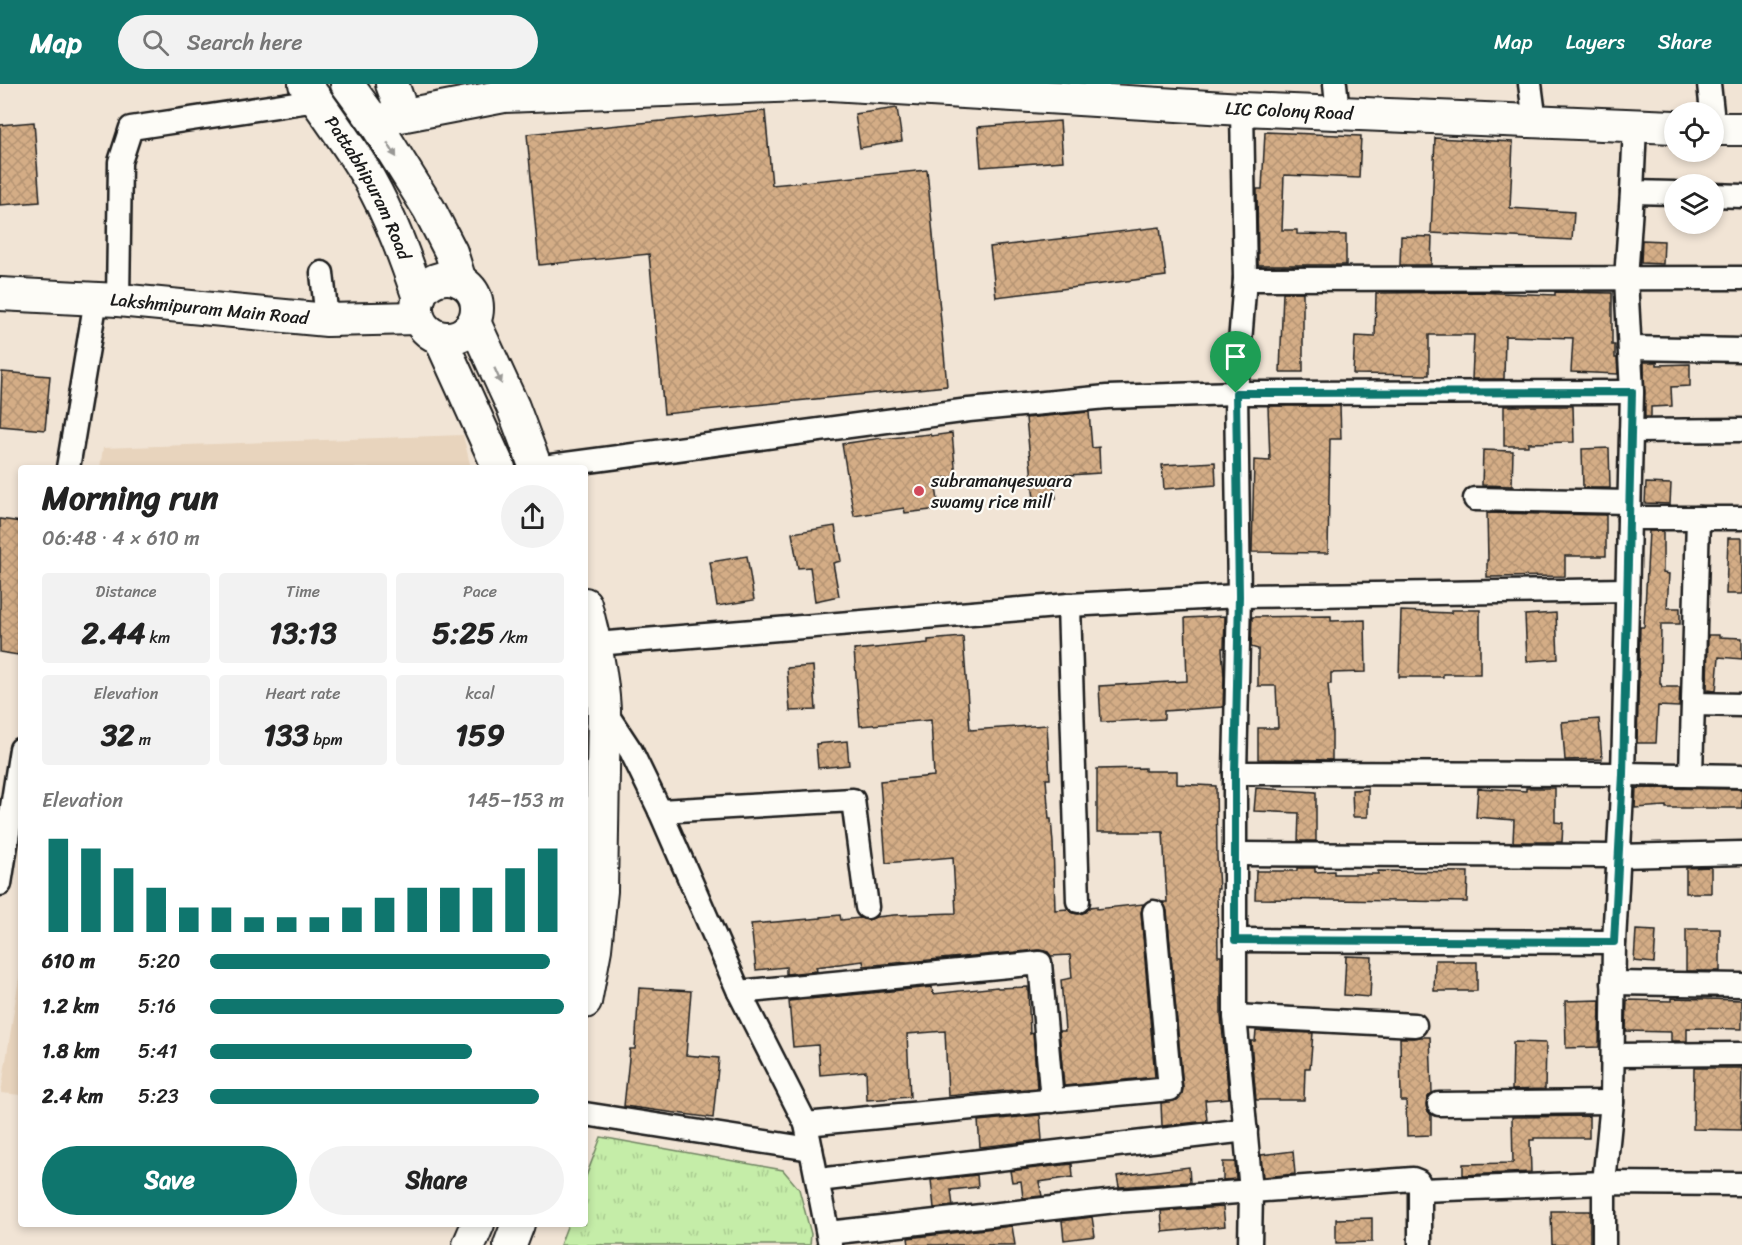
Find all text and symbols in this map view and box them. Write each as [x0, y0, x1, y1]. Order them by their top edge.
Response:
search box [118, 15, 538, 69]
text: Map [30, 18, 82, 67]
text: Search here [187, 23, 303, 62]
text: Map [1494, 23, 1533, 61]
text: Layers [1566, 23, 1625, 61]
text: Share [1658, 23, 1712, 61]
icon: search [139, 26, 172, 59]
street label: LIC Colony Road [1224, 92, 1355, 130]
map controls [1664, 102, 1724, 234]
button: locate [1664, 102, 1724, 162]
street label: Pattabhipuram Road [316, 109, 421, 266]
one-way arrow [386, 142, 397, 158]
button: layers [1664, 174, 1724, 234]
street label: Lakshmipuram Main Road [109, 284, 312, 334]
pin [1210, 331, 1261, 393]
icon: arrive [1219, 340, 1252, 373]
one-way arrow [494, 367, 503, 384]
place label: subramanyeswara swamy rice mill [930, 465, 1072, 518]
text: Morning run [42, 469, 218, 527]
marker: subramanyeswara swamy rice mill [912, 484, 926, 498]
button: share [501, 485, 564, 548]
text: 06:48 · 4 × 610 m [42, 521, 200, 556]
text: Distance [96, 577, 156, 606]
text: Time [286, 577, 320, 606]
text: Pace [463, 577, 497, 606]
text: 2.44 [82, 606, 145, 660]
text: 13:13 [269, 606, 337, 660]
text: 5:25 [432, 606, 495, 660]
text: km [145, 623, 170, 652]
text: /km [495, 623, 528, 652]
text: Elevation [94, 679, 158, 708]
text: Heart rate [265, 679, 341, 708]
text: kcal [465, 679, 495, 708]
text: 32 [101, 708, 135, 762]
text: 133 [263, 708, 309, 762]
text: 159 [455, 708, 505, 762]
text: m [135, 725, 151, 754]
text: bpm [309, 725, 343, 754]
text: Elevation [42, 783, 123, 818]
text: 145–153 m [467, 783, 564, 818]
text: 610 m [42, 944, 95, 979]
text: 5:20 [138, 944, 180, 979]
text: 1.2 km [42, 989, 99, 1024]
text: 5:16 [138, 989, 176, 1024]
text: 1.8 km [42, 1034, 100, 1069]
text: 5:41 [138, 1034, 177, 1069]
text: 2.4 km [42, 1079, 103, 1114]
text: 5:23 [138, 1079, 179, 1114]
button: Save [42, 1146, 297, 1215]
button: Share [309, 1146, 564, 1215]

